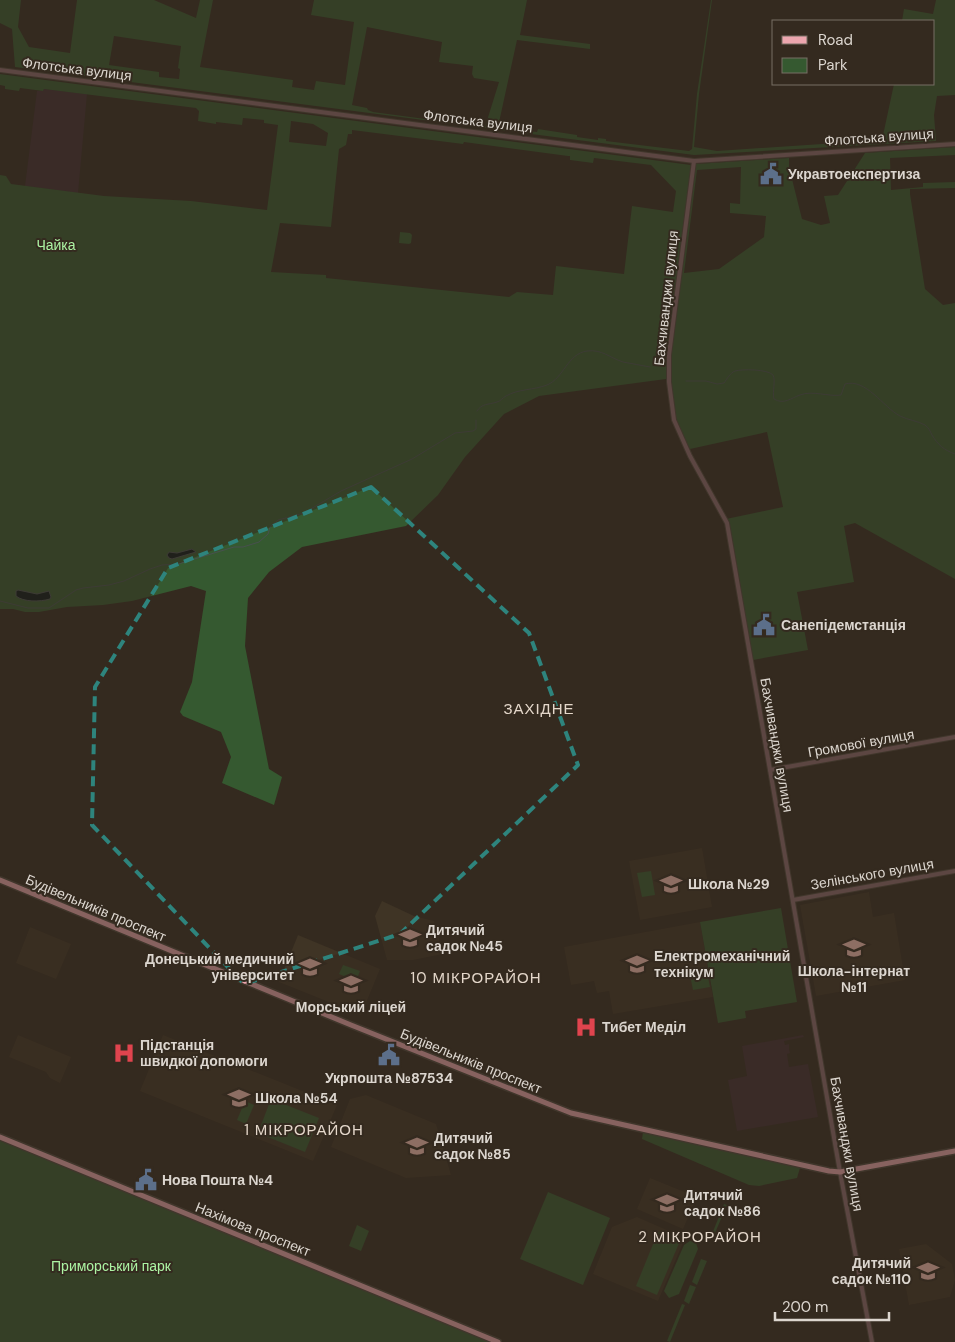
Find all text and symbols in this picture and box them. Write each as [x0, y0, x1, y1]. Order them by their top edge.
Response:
legend [772, 20, 935, 85]
text: Road [818, 30, 853, 50]
street label: Флотська вулиця [21, 53, 133, 85]
text: Park [818, 55, 848, 75]
street label: Флотська вулиця [422, 105, 534, 137]
street label: Флотська вулиця [824, 124, 934, 150]
public building icon: Укравтоекспертиза [758, 161, 784, 187]
place label: Укравтоекспертиза [788, 165, 920, 183]
street label: Бахчиванджи вулиця [650, 229, 682, 367]
park label: Чайка [36, 236, 76, 254]
public building icon: Санепідемстанція [751, 612, 777, 638]
place label: Санепідемстанція [781, 616, 906, 634]
street label: Бахчиванджи вулиця [756, 676, 798, 814]
district label: ЗАХІДНЕ [503, 699, 575, 719]
street label: Громової вулиця [806, 725, 916, 761]
street label: Зелінського вулиця [809, 854, 935, 894]
street label: Будівельників проспект [23, 870, 170, 946]
school or university icon: Школа №29 [658, 871, 684, 897]
place label: Школа №29 [688, 875, 770, 893]
place label: Дитячий садок №45 [426, 921, 503, 955]
school or university icon: Дитячий садок №45 [397, 925, 423, 951]
school or university icon: Школа-інтернат №11 [841, 935, 867, 961]
place label: Електромеханічний технікум [654, 947, 790, 981]
place label: Донецький медичний університет [145, 950, 294, 984]
school or university icon: Електромеханічний технікум [624, 951, 650, 977]
school or university icon: Донецький медичний університет [297, 954, 323, 980]
place label: Школа-інтернат №11 [798, 962, 910, 996]
district label: 10 МІКРОРАЙОН [411, 968, 541, 988]
school or university icon: Морський ліцей [338, 971, 364, 997]
place label: Морський ліцей [296, 998, 406, 1016]
hospital icon: Тибет Меділ [573, 1014, 599, 1040]
place label: Тибет Меділ [602, 1018, 686, 1036]
street label: Будівельників проспект [398, 1024, 545, 1098]
place label: Підстанція швидкої допомоги [140, 1036, 268, 1070]
hospital icon: Підстанція швидкої допомоги [111, 1040, 137, 1066]
public building icon: Укрпошта №87534 [376, 1042, 402, 1068]
place label: Укрпошта №87534 [325, 1069, 453, 1087]
street label: Бахчиванджи вулиця [826, 1075, 868, 1213]
school or university icon: Школа №54 [226, 1085, 252, 1111]
place label: Школа №54 [255, 1089, 337, 1107]
district label: 1 МІКРОРАЙОН [244, 1120, 364, 1140]
place label: Дитячий садок №85 [434, 1129, 511, 1163]
school or university icon: Дитячий садок №85 [404, 1133, 430, 1159]
public building icon: Нова Пошта №4 [133, 1167, 159, 1193]
place label: Нова Пошта №4 [162, 1171, 273, 1189]
place label: Дитячий садок №86 [684, 1186, 761, 1220]
school or university icon: Дитячий садок №86 [654, 1190, 680, 1216]
street label: Нахімова проспект [193, 1198, 314, 1260]
district label: 2 МІКРОРАЙОН [638, 1227, 762, 1247]
place label: Дитячий садок №110 [832, 1254, 911, 1288]
park label: Приморський парк [51, 1257, 172, 1275]
school or university icon: Дитячий садок №110 [915, 1258, 941, 1284]
scale bar [775, 1290, 889, 1322]
text: 200 m [782, 1297, 828, 1317]

